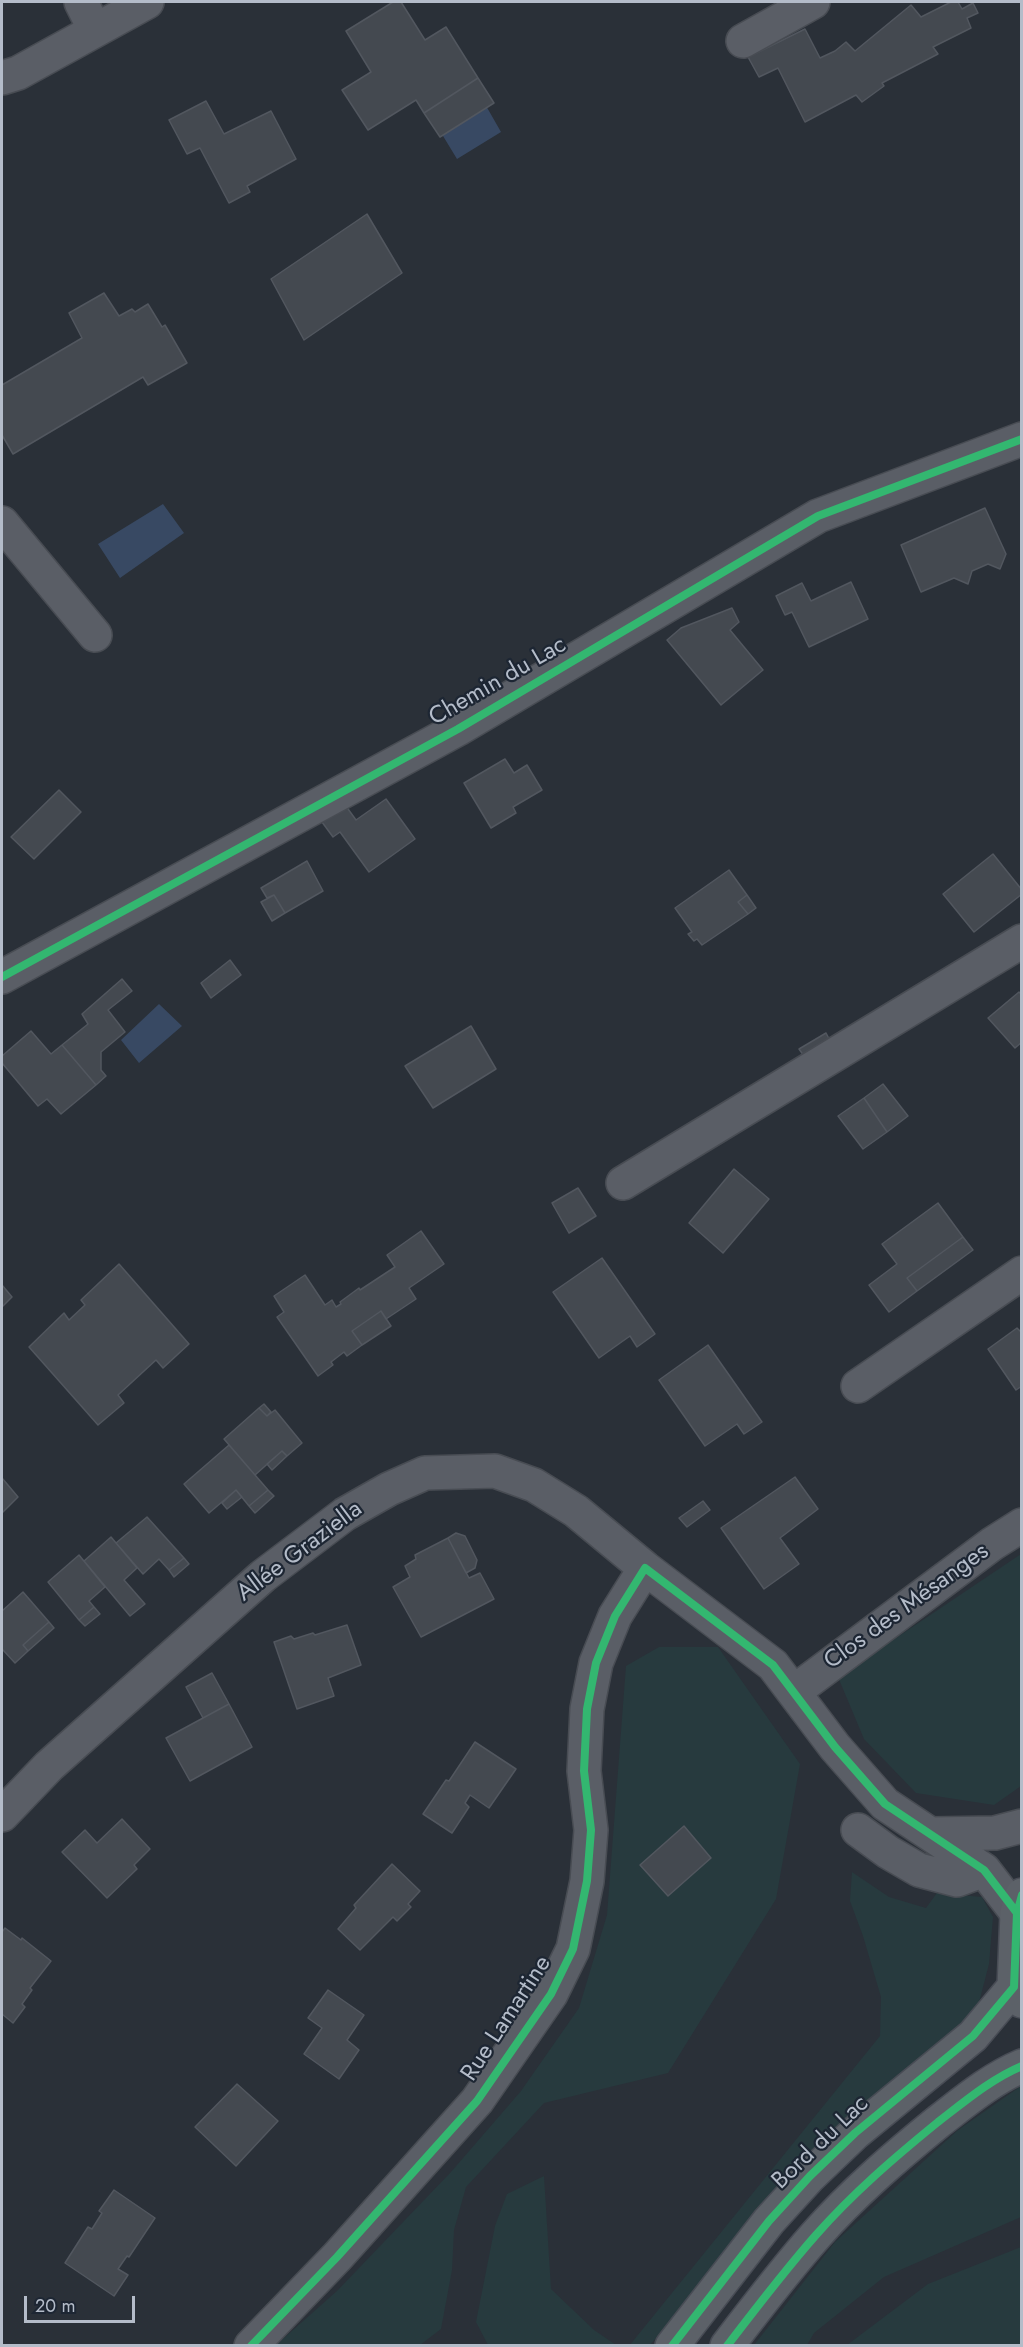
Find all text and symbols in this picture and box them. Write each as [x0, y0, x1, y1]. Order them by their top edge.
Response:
street label: Chemin du Lac [424, 631, 572, 733]
street label: Allée Graziella [232, 1496, 368, 1608]
street label: Clos des Mésanges [819, 1538, 995, 1676]
street label: Rue Lamartine [456, 1951, 558, 2087]
street label: Bord du Lac [767, 2090, 875, 2196]
scale bar [27, 2284, 138, 2322]
text: 20 m [35, 2293, 75, 2319]

